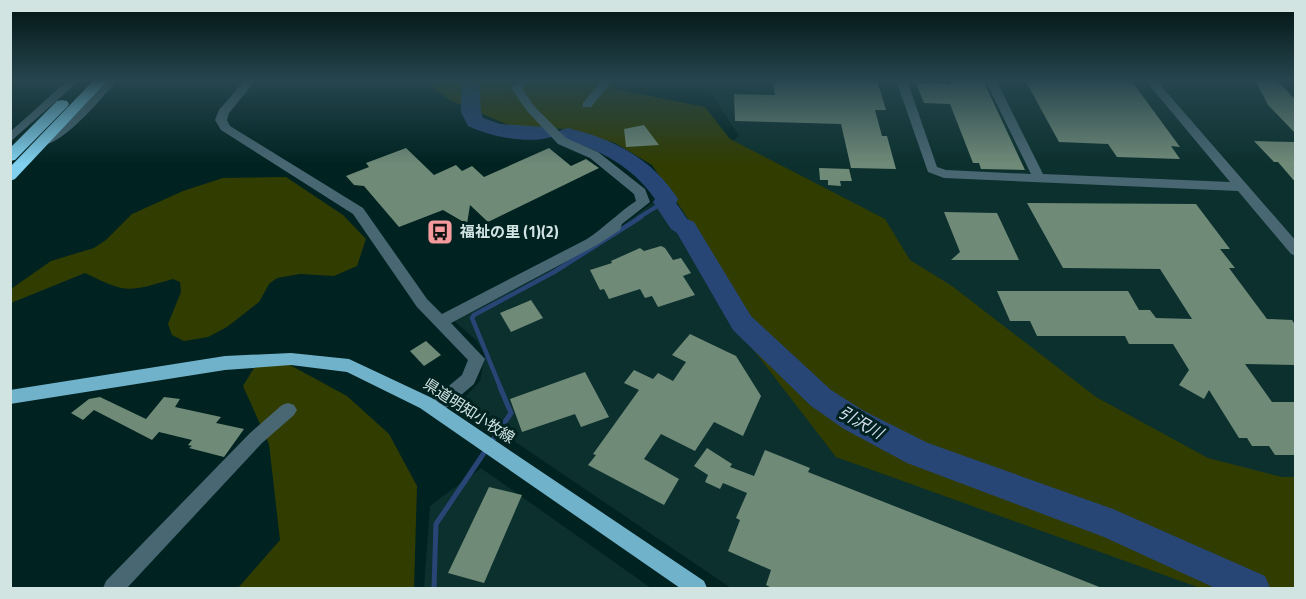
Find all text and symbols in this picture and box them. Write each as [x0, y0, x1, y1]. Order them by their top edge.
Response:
bus stop icon: 福祉の里 (1)(2) [425, 217, 455, 247]
place label: 福祉の里 (1)(2) [459, 220, 559, 243]
street label: 県道明知小牧線 [419, 372, 520, 449]
water label: 引沢川 [834, 400, 890, 445]

